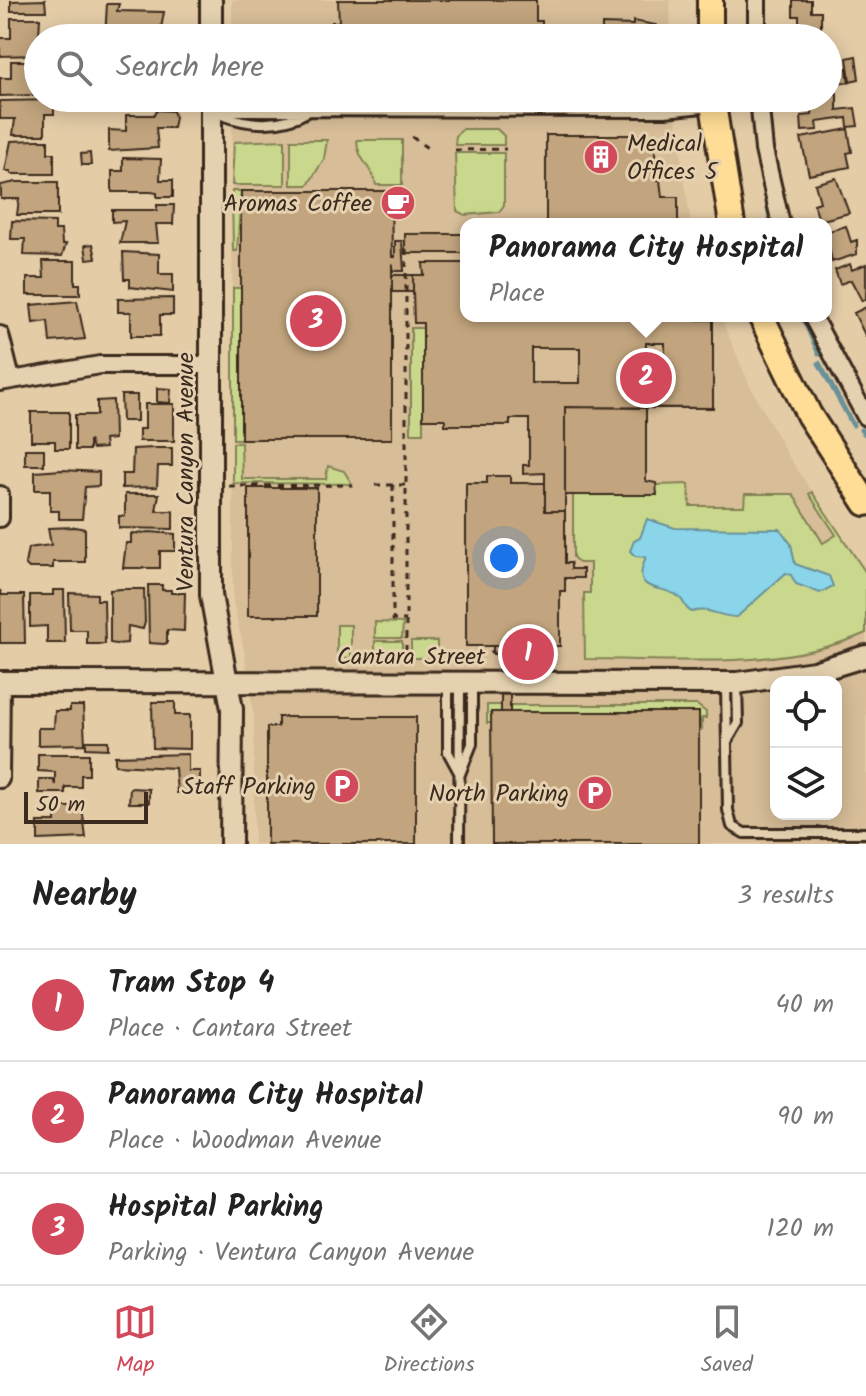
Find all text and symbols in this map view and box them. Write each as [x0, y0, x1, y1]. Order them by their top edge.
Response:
search box [24, 24, 842, 112]
text: Search here [116, 44, 264, 92]
icon: search [52, 46, 96, 90]
place label: Medical Offices 5 [627, 125, 720, 192]
building icon: Medical Offices 5 [582, 138, 620, 176]
cafe icon: Aromas Coffee [379, 184, 417, 222]
place label: Aromas Coffee [223, 185, 372, 224]
popup [460, 218, 832, 322]
text: Panorama City Hospital [489, 225, 803, 273]
text: Place [489, 273, 545, 315]
pin: 3 [290, 291, 342, 351]
pin: 2 [620, 348, 672, 408]
street label: Ventura Canyon Avenue [167, 352, 206, 592]
your location [484, 538, 524, 578]
pin: 1 [502, 624, 554, 684]
street label: Cantara Street [337, 638, 486, 677]
map controls [770, 676, 842, 820]
button: locate [770, 676, 842, 748]
button: layers [770, 748, 842, 820]
parking icon: Staff Parking [323, 767, 361, 805]
place label: Staff Parking [182, 768, 316, 807]
parking icon: North Parking [576, 774, 614, 812]
place label: North Parking [429, 775, 569, 814]
scale bar [24, 788, 148, 824]
text: 50 m [36, 788, 85, 823]
text: Nearby [32, 869, 137, 923]
text: 3 results [737, 875, 834, 917]
text: Tram Stop 4 [108, 960, 274, 1008]
text: 1 [54, 984, 62, 1026]
text: 40 m [776, 984, 834, 1026]
text: Place · Cantara Street [108, 1008, 352, 1050]
text: Panorama City Hospital [108, 1072, 423, 1120]
text: 2 [50, 1096, 66, 1138]
text: 90 m [777, 1096, 834, 1138]
text: Place · Woodman Avenue [108, 1120, 382, 1162]
text: Hospital Parking [108, 1184, 324, 1232]
text: 3 [51, 1208, 65, 1250]
text: 120 m [767, 1208, 834, 1250]
text: Parking · Ventura Canyon Avenue [108, 1232, 474, 1274]
tab: Map [113, 1300, 157, 1383]
tab: Directions [383, 1300, 475, 1383]
tab: Saved [701, 1300, 753, 1383]

